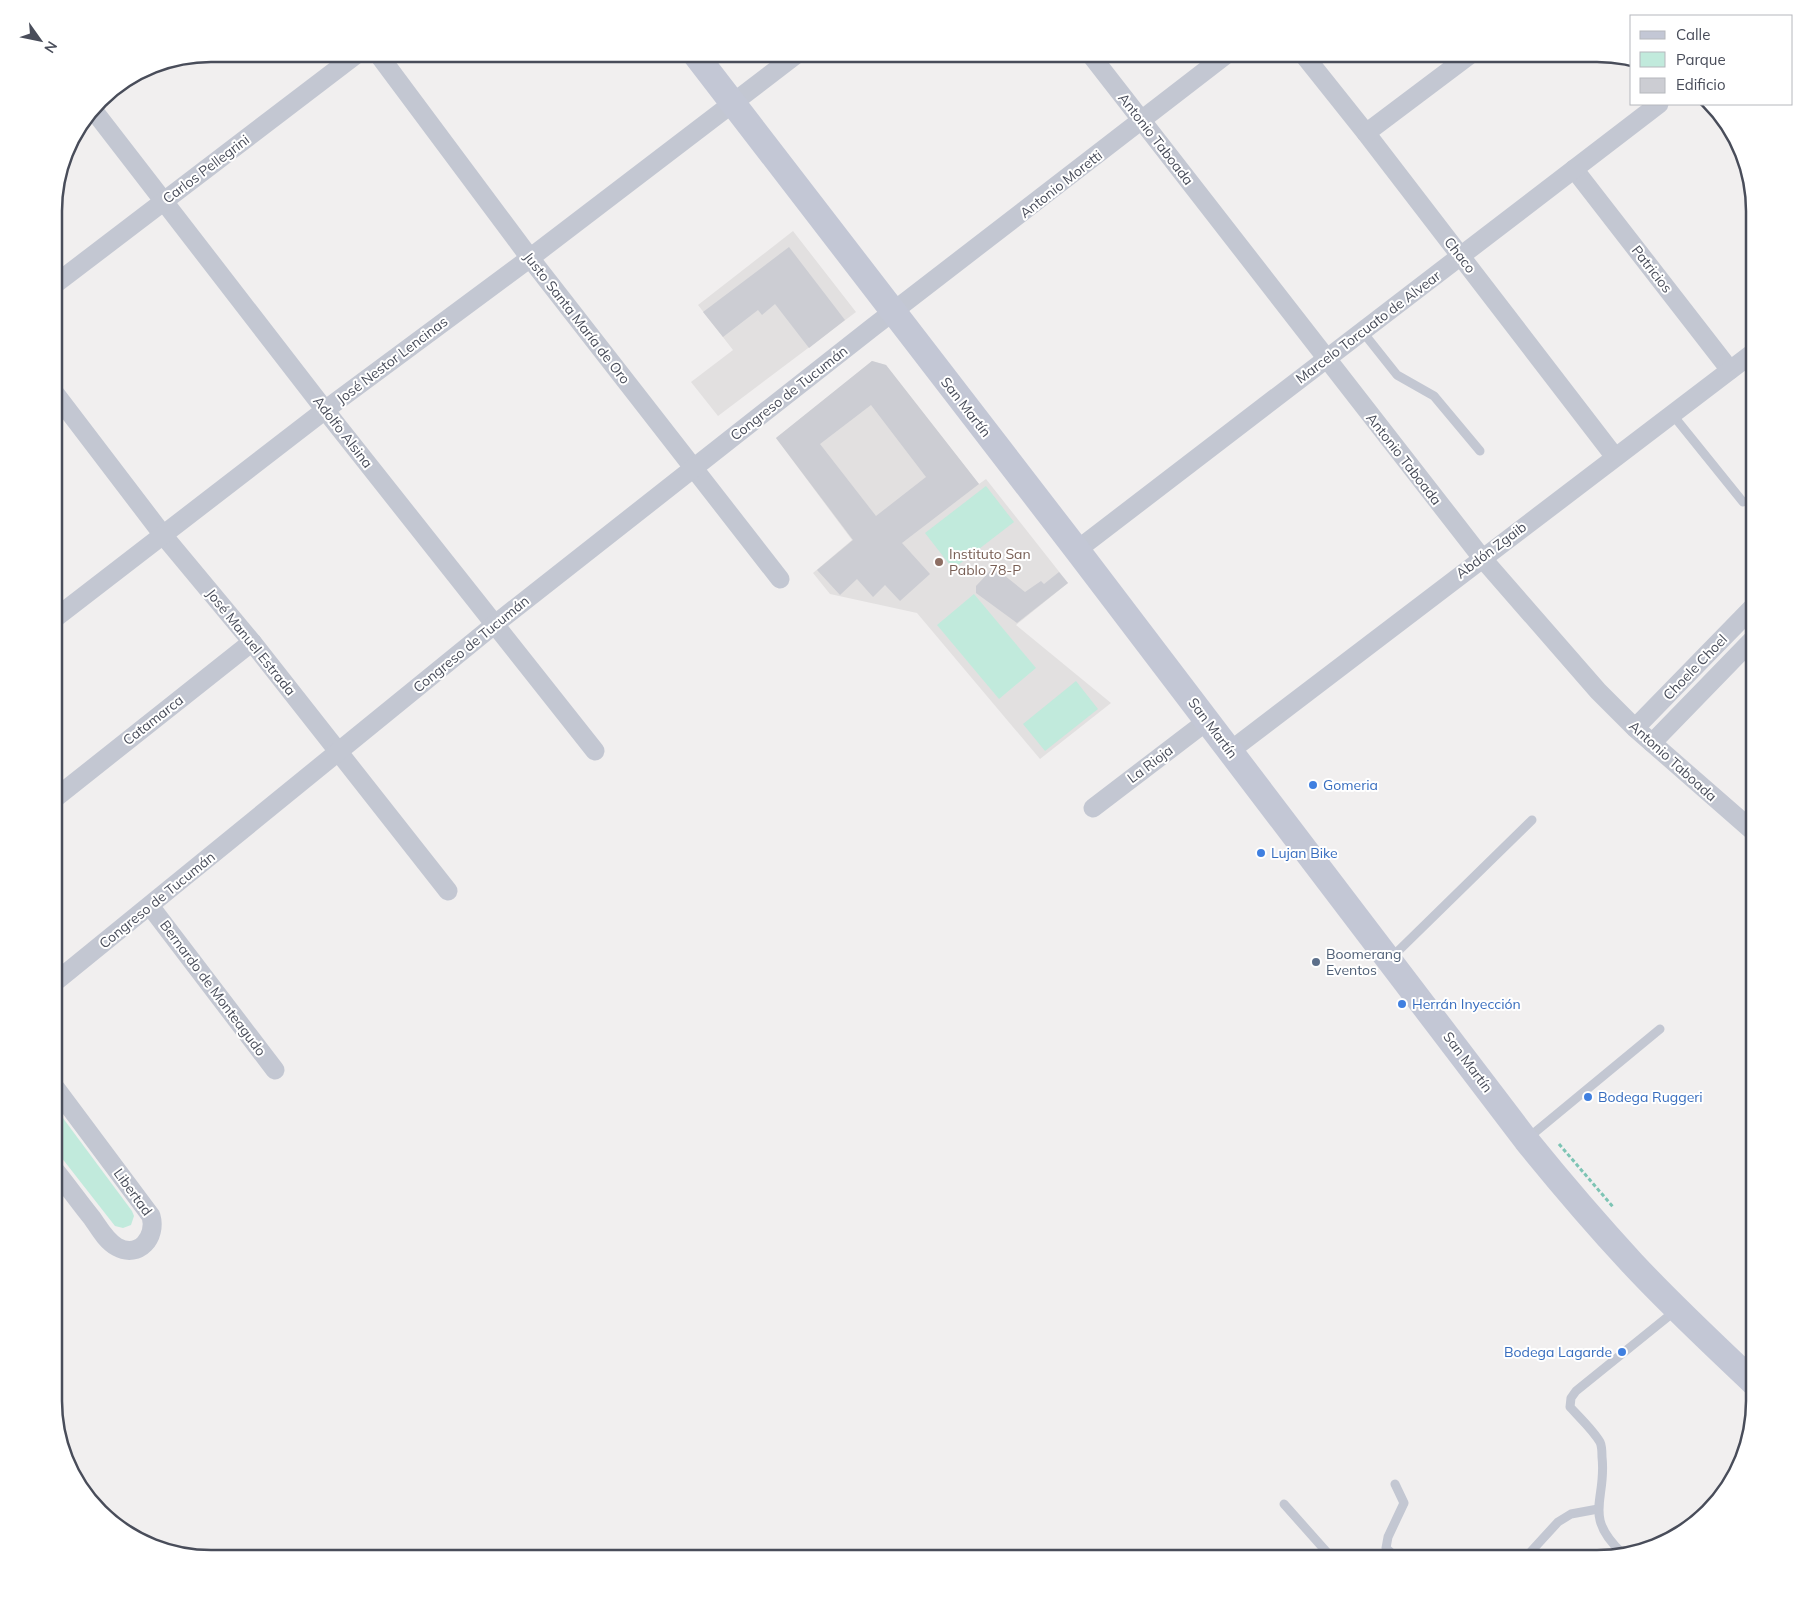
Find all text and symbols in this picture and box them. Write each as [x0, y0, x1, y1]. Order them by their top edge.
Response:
north arrow [15, 15, 65, 65]
legend [1630, 15, 1793, 105]
text: Calle [1676, 25, 1710, 44]
text: N [40, 38, 61, 56]
text: Parque [1676, 50, 1726, 69]
text: Edificio [1676, 75, 1726, 94]
street label: Antonio Taboada [1114, 89, 1198, 189]
street label: Carlos Pellegrini [159, 131, 253, 207]
street label: Antonio Moretti [1016, 146, 1106, 222]
street label: Chaco [1440, 233, 1480, 277]
street label: Patricios [1628, 242, 1676, 297]
street label: Justo Santa María de Oro [520, 248, 634, 388]
street label: Marcelo Torcuato de Alvear [1292, 266, 1445, 387]
street label: José Nestor Lencinas [333, 312, 451, 408]
street label: Congreso de Tucumán [727, 342, 851, 444]
street label: San Martín [937, 373, 995, 441]
street label: Adolfo Alsina [309, 392, 377, 472]
street label: Antonio Taboada [1362, 409, 1446, 509]
street label: Abdón Zgaib [1452, 518, 1530, 582]
place label: Instituto San Pablo 78-P [949, 545, 1031, 579]
marker: Instituto San Pablo 78-P [933, 556, 945, 568]
street label: José Manuel Estrada [202, 585, 300, 699]
street label: Congreso de Tucumán [409, 592, 533, 696]
street label: Choele Choel [1659, 630, 1731, 704]
street label: Catamarca [119, 691, 187, 749]
street label: San Martín [1184, 694, 1242, 762]
street label: Antonio Taboada [1625, 717, 1721, 805]
street label: La Rioja [1124, 741, 1176, 787]
place label: Gomeria [1323, 776, 1378, 794]
marker: Gomeria [1307, 779, 1319, 791]
place label: Lujan Bike [1271, 844, 1338, 862]
marker: Lujan Bike [1255, 847, 1267, 859]
street label: Congreso de Tucumán [95, 848, 219, 952]
street label: Bernardo de Monteagudo [156, 916, 270, 1060]
place label: Boomerang Eventos [1326, 945, 1401, 979]
marker: Boomerang Eventos [1310, 956, 1322, 968]
place label: Herrán Inyección [1412, 995, 1521, 1013]
marker: Herrán Inyección [1396, 998, 1408, 1010]
street label: San Martín [1439, 1028, 1497, 1096]
place label: Bodega Ruggeri [1598, 1088, 1703, 1106]
marker: Bodega Ruggeri [1582, 1091, 1594, 1103]
street label: Libertad [110, 1165, 156, 1219]
place label: Bodega Lagarde [1504, 1343, 1612, 1361]
marker: Bodega Lagarde [1616, 1346, 1628, 1358]

